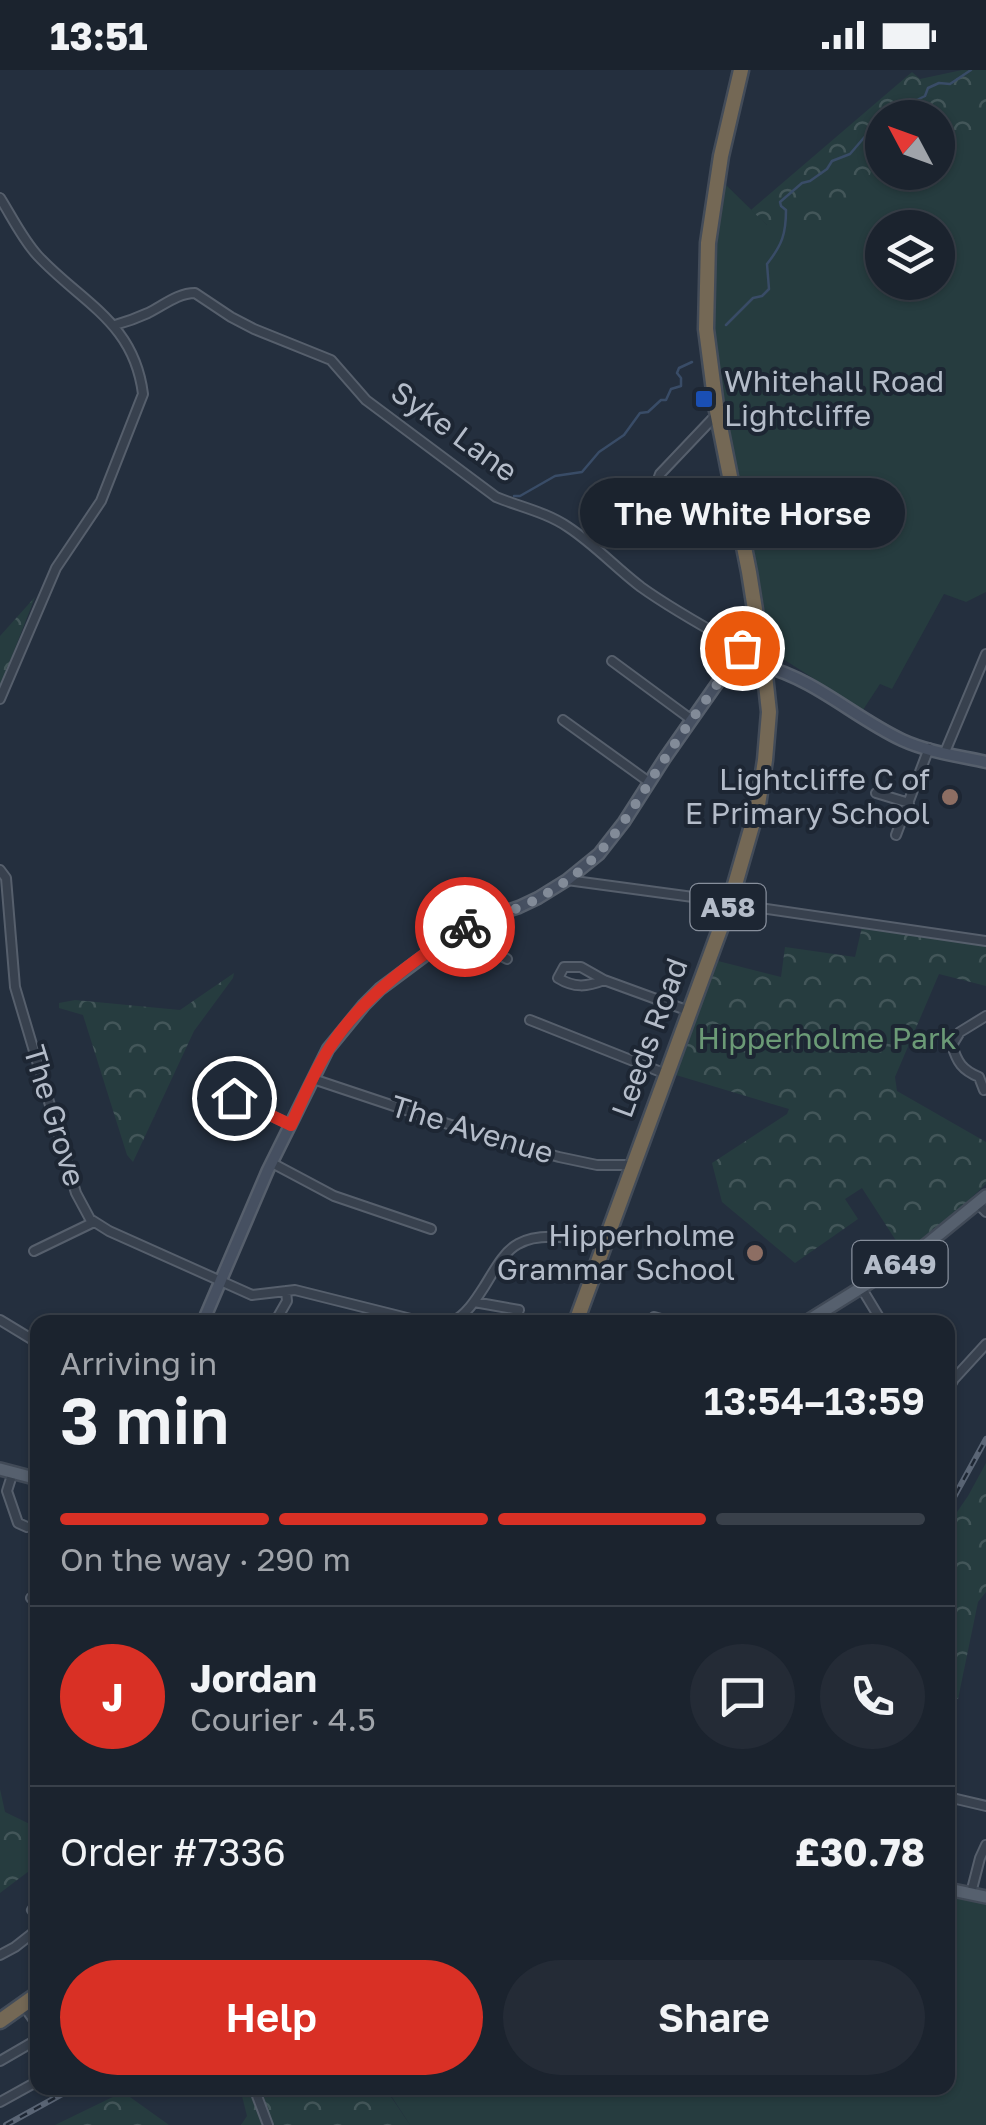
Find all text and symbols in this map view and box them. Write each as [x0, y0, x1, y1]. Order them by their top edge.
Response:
text: 13:51 [50, 13, 148, 58]
north arrow [865, 100, 955, 190]
map controls [865, 100, 955, 300]
button: layers [865, 210, 955, 300]
place label: Whitehall Road Lightcliffe [724, 363, 944, 433]
street label: Syke Lane [384, 373, 525, 489]
marker: Whitehall Road Lightcliffe [693, 388, 715, 410]
callout: The White Horse [580, 478, 904, 548]
text: The White Horse [614, 494, 871, 532]
pin [700, 606, 785, 691]
icon: bag [715, 621, 770, 676]
place label: Lightcliffe C of E Primary School [685, 761, 930, 831]
marker: Lightcliffe C of E Primary School [939, 786, 961, 808]
courier [415, 877, 515, 977]
road number: A58 [690, 884, 766, 930]
icon: bike [438, 900, 493, 955]
street label: Leeds Road [604, 953, 695, 1122]
park label: Hipperholme Park [697, 1020, 957, 1056]
street label: The Grove [16, 1041, 93, 1191]
pin [192, 1056, 277, 1141]
icon: home [207, 1071, 262, 1126]
street label: The Avenue [387, 1087, 558, 1171]
place label: Hipperholme Grammar School [497, 1217, 735, 1287]
road number: A649 [852, 1241, 948, 1287]
marker: Hipperholme Grammar School [744, 1242, 766, 1264]
text: Arriving in [60, 1344, 217, 1382]
text: 13:54–13:59 [704, 1378, 925, 1423]
text: 3 min [60, 1380, 229, 1458]
text: On the way · 290 m [60, 1540, 351, 1578]
button: chat [690, 1644, 795, 1749]
button: phone [820, 1644, 925, 1749]
text: Jordan [190, 1655, 317, 1700]
text: J [102, 1674, 123, 1719]
text: Courier · 4.5 [190, 1700, 376, 1738]
text: Order #7336 [60, 1829, 286, 1874]
text: £30.78 [795, 1829, 925, 1874]
button: Help [60, 1960, 483, 2075]
button: Share [503, 1960, 925, 2075]

